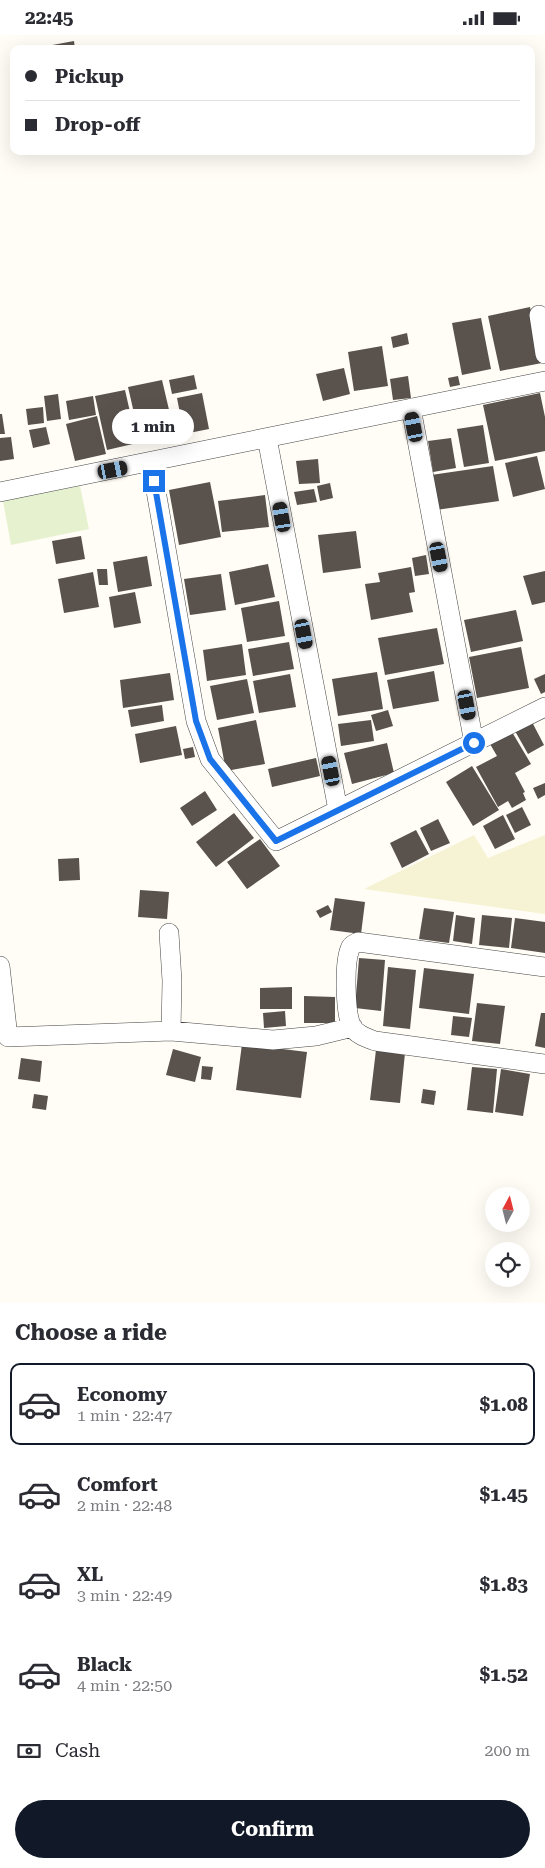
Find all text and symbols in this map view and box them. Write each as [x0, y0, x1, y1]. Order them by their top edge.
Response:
text: 22:45 [25, 6, 74, 29]
text: Pickup [55, 65, 124, 88]
text: Drop-off [55, 113, 140, 136]
callout: 1 min [113, 409, 195, 443]
car [403, 411, 424, 443]
text: 1 min [131, 417, 175, 436]
car [96, 460, 129, 480]
route end [143, 470, 165, 492]
car [272, 501, 291, 533]
car [428, 541, 449, 573]
car [293, 618, 314, 650]
car [456, 689, 477, 721]
route start [463, 732, 485, 754]
car [320, 755, 341, 787]
north arrow [485, 1187, 530, 1233]
map controls [485, 1187, 530, 1287]
button: locate [485, 1242, 530, 1287]
text: Choose a ride [15, 1320, 167, 1345]
icon: car [17, 1382, 62, 1427]
text: Economy [77, 1383, 167, 1406]
text: $1.08 [479, 1393, 528, 1416]
text: 1 min · 22:47 [77, 1406, 172, 1425]
icon: car [17, 1472, 62, 1517]
text: Comfort [77, 1473, 158, 1496]
text: $1.45 [479, 1483, 528, 1506]
text: 2 min · 22:48 [77, 1496, 172, 1515]
icon: car [17, 1562, 62, 1607]
text: XL [77, 1563, 103, 1586]
text: $1.83 [479, 1573, 528, 1596]
text: 3 min · 22:49 [77, 1586, 172, 1605]
icon: car [17, 1652, 62, 1697]
text: Black [77, 1653, 132, 1676]
text: $1.52 [479, 1663, 528, 1686]
text: 4 min · 22:50 [77, 1676, 172, 1695]
icon: cash [15, 1737, 43, 1765]
text: Cash [55, 1739, 100, 1762]
text: 200 m [484, 1741, 530, 1760]
button: Confirm [15, 1800, 530, 1858]

